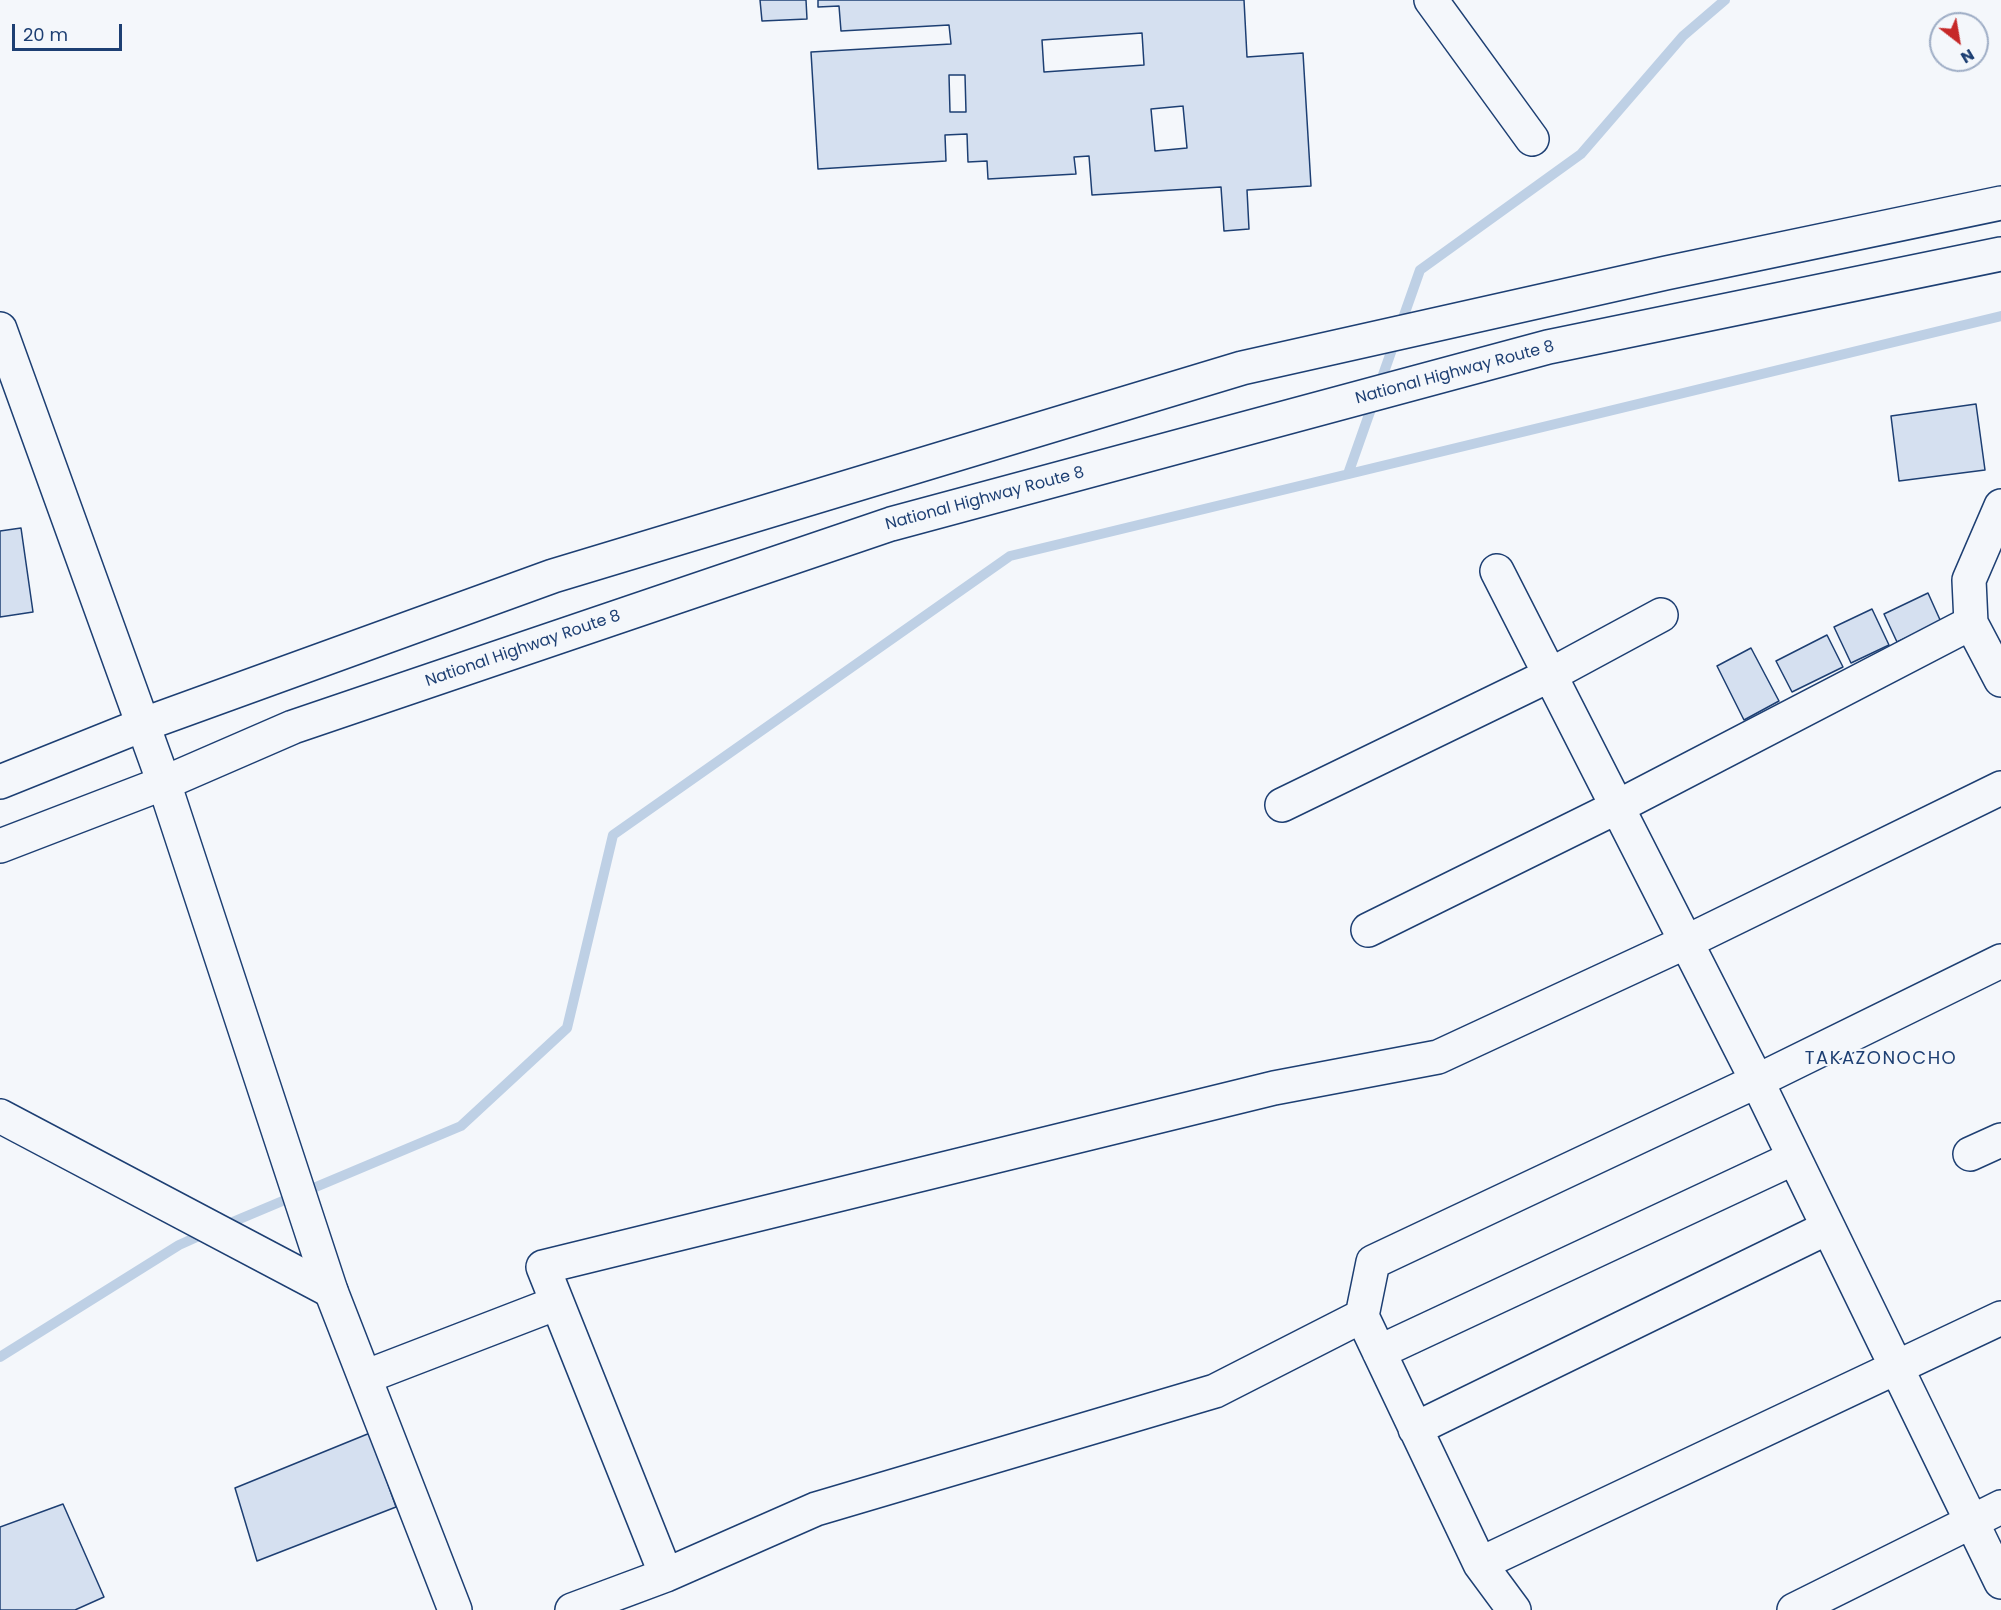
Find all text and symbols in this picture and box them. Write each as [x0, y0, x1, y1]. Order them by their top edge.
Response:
scale bar [15, 12, 124, 50]
north arrow [1929, 12, 1989, 72]
text: 20 m [23, 22, 68, 47]
text: N [1956, 43, 1979, 69]
street label: National Highway Route 8 [1354, 337, 1556, 409]
street label: National Highway Route 8 [884, 463, 1086, 535]
street label: National Highway Route 8 [423, 607, 623, 691]
district label: TAKAZONOCHO [1805, 1048, 1957, 1070]

